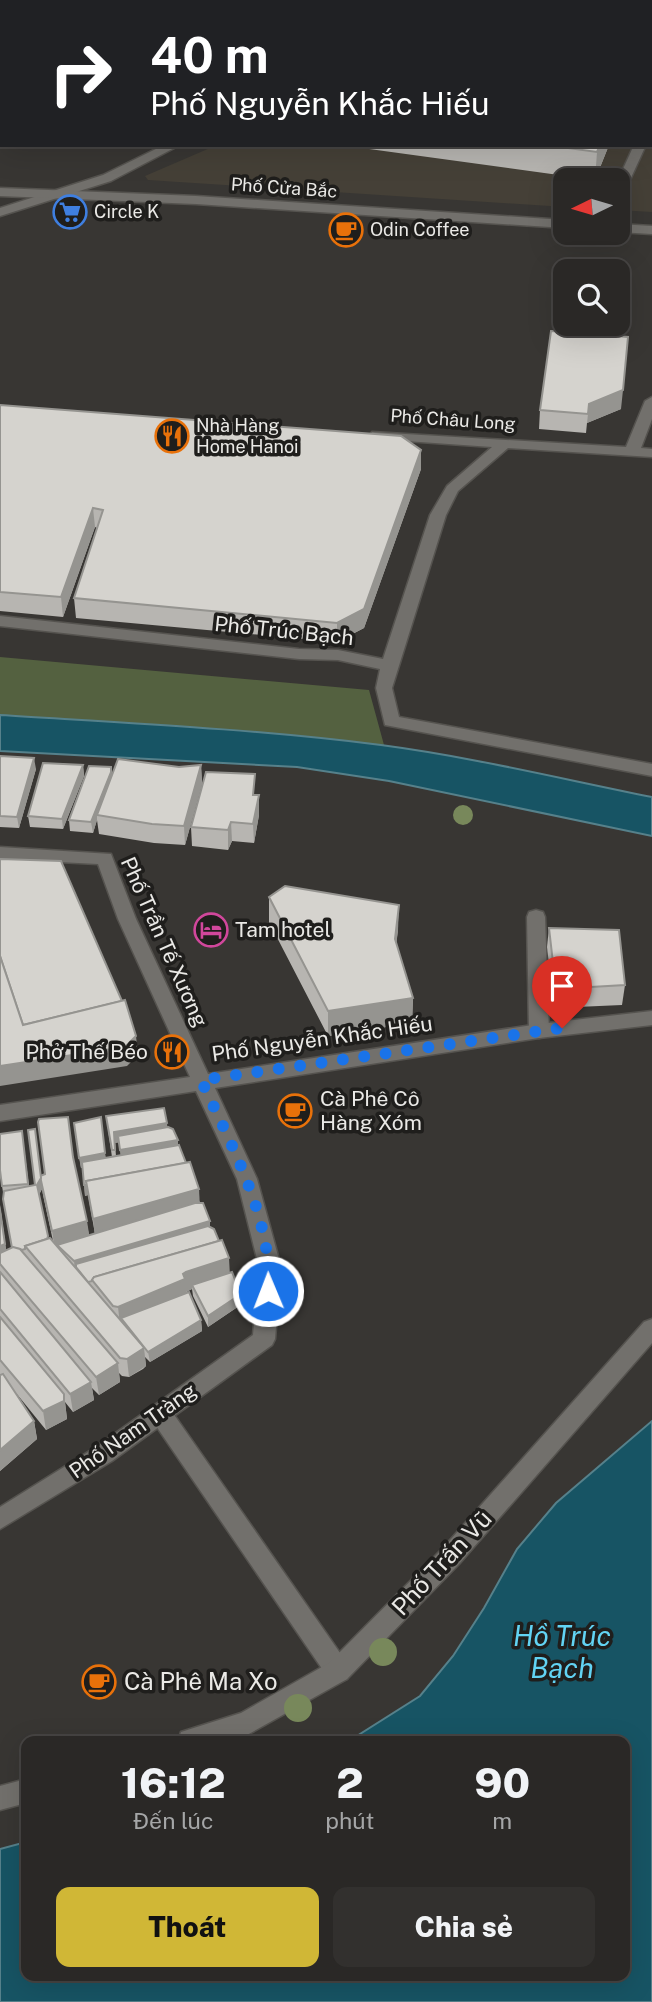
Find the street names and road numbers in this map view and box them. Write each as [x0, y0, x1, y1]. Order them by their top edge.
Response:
street label: Phố Cửa Bắc [230, 173, 338, 202]
street label: Phố Châu Long [390, 405, 516, 434]
street label: Phố Trúc Bạch [213, 611, 355, 650]
street label: Phố Trần Tế Xương [116, 853, 213, 1031]
street label: Phố Nguyễn Khắc Hiếu [210, 1011, 434, 1066]
street label: Phố Nam Tràng [64, 1378, 201, 1484]
street label: Phố Trấn Vũ [386, 1504, 497, 1621]

